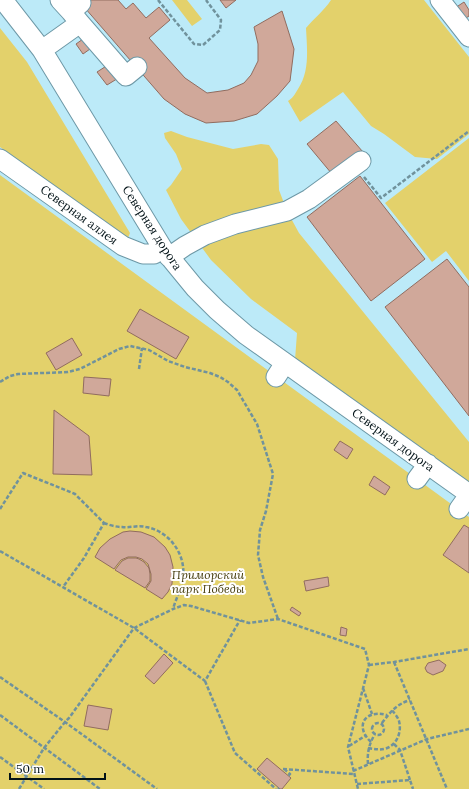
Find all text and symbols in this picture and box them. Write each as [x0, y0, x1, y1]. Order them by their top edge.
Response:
street label: Северная аллея [38, 182, 121, 248]
street label: Северная дорога [119, 183, 185, 273]
street label: Северная дорога [349, 405, 437, 474]
park label: Приморский парк Победы [172, 567, 245, 596]
scale bar [10, 755, 105, 781]
text: 50 m [16, 761, 44, 776]

